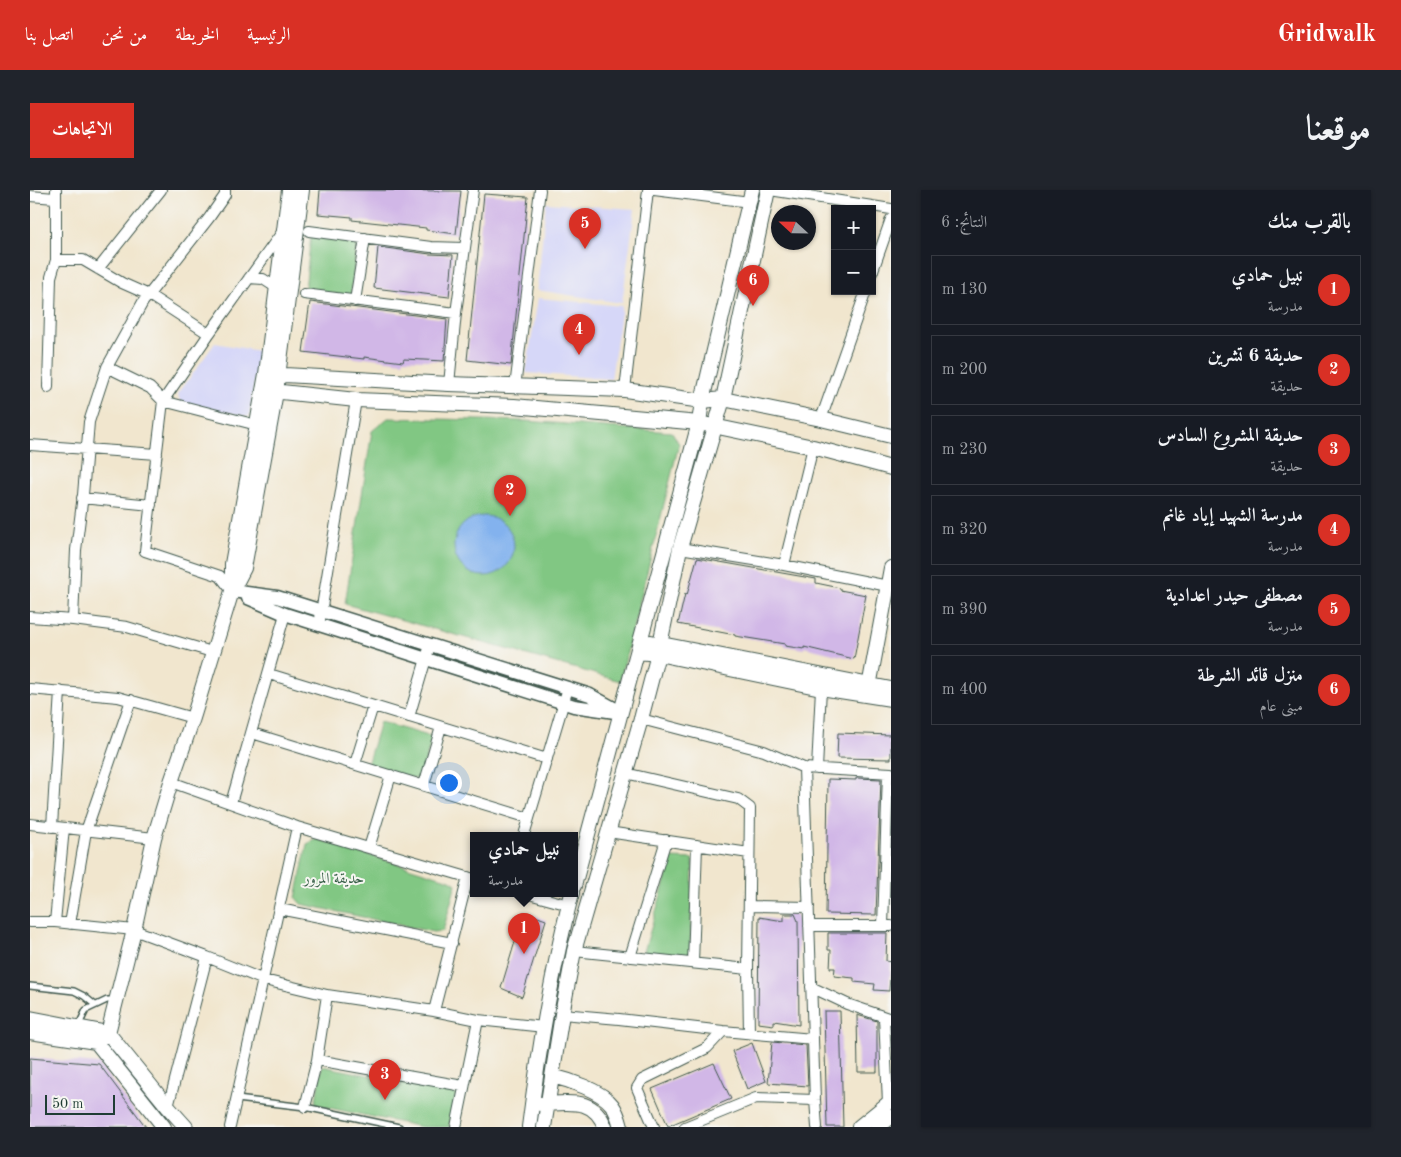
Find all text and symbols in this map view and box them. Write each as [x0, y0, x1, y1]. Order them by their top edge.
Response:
text: Gridwalk [1278, 23, 1376, 47]
text: اتصل بنا [25, 26, 74, 44]
text: من نحن [102, 26, 147, 44]
text: الخريطة [175, 26, 219, 44]
text: الرئيسية [247, 26, 290, 44]
button: الاتجاهات [30, 103, 134, 158]
text: موقعنا [1306, 112, 1371, 147]
north arrow [771, 205, 816, 250]
map controls [831, 205, 876, 295]
button: + [831, 205, 876, 250]
pin: 5 [569, 208, 601, 249]
text: بالقرب منك [1268, 212, 1351, 233]
text: النتائج: 6 [941, 215, 987, 231]
button: − [831, 250, 876, 295]
pin: 6 [737, 265, 769, 306]
text: نبيل حمادي [1232, 267, 1303, 286]
text: 130 m [942, 282, 987, 298]
text: 1 [1329, 282, 1339, 298]
text: مدرسة [1268, 299, 1303, 315]
pin: 4 [563, 314, 595, 355]
text: حديقة 6 تشرين [1208, 347, 1303, 366]
text: 200 m [942, 362, 987, 378]
text: 2 [1329, 362, 1339, 378]
text: حديقة [1271, 379, 1303, 395]
text: حديقة المشروع السادس [1157, 427, 1303, 446]
text: 230 m [942, 442, 987, 458]
text: 3 [1329, 442, 1339, 458]
text: حديقة [1271, 459, 1303, 475]
pin: 2 [494, 475, 526, 516]
text: مدرسة الشهيد إياد غانم [1163, 507, 1303, 526]
text: 320 m [942, 522, 987, 538]
text: 4 [1329, 522, 1339, 538]
text: مدرسة [1268, 539, 1303, 555]
text: مصطفى حيدر اعدادية [1166, 587, 1303, 606]
text: 390 m [942, 602, 987, 618]
text: 5 [1329, 602, 1339, 618]
text: مدرسة [1268, 619, 1303, 635]
text: منزل قائد الشرطة [1198, 667, 1303, 686]
text: 400 m [942, 682, 987, 698]
text: 6 [1329, 682, 1339, 698]
text: مبنى عام [1260, 699, 1303, 715]
your location [436, 770, 462, 796]
popup [470, 832, 578, 897]
text: نبيل حمادي [488, 841, 560, 860]
park label: حديقة المرور [302, 872, 364, 888]
text: مدرسة [488, 873, 524, 889]
pin: 1 [508, 913, 540, 954]
pin: 3 [369, 1059, 401, 1100]
scale bar [45, 1092, 115, 1115]
text: 50 m [52, 1097, 83, 1111]

